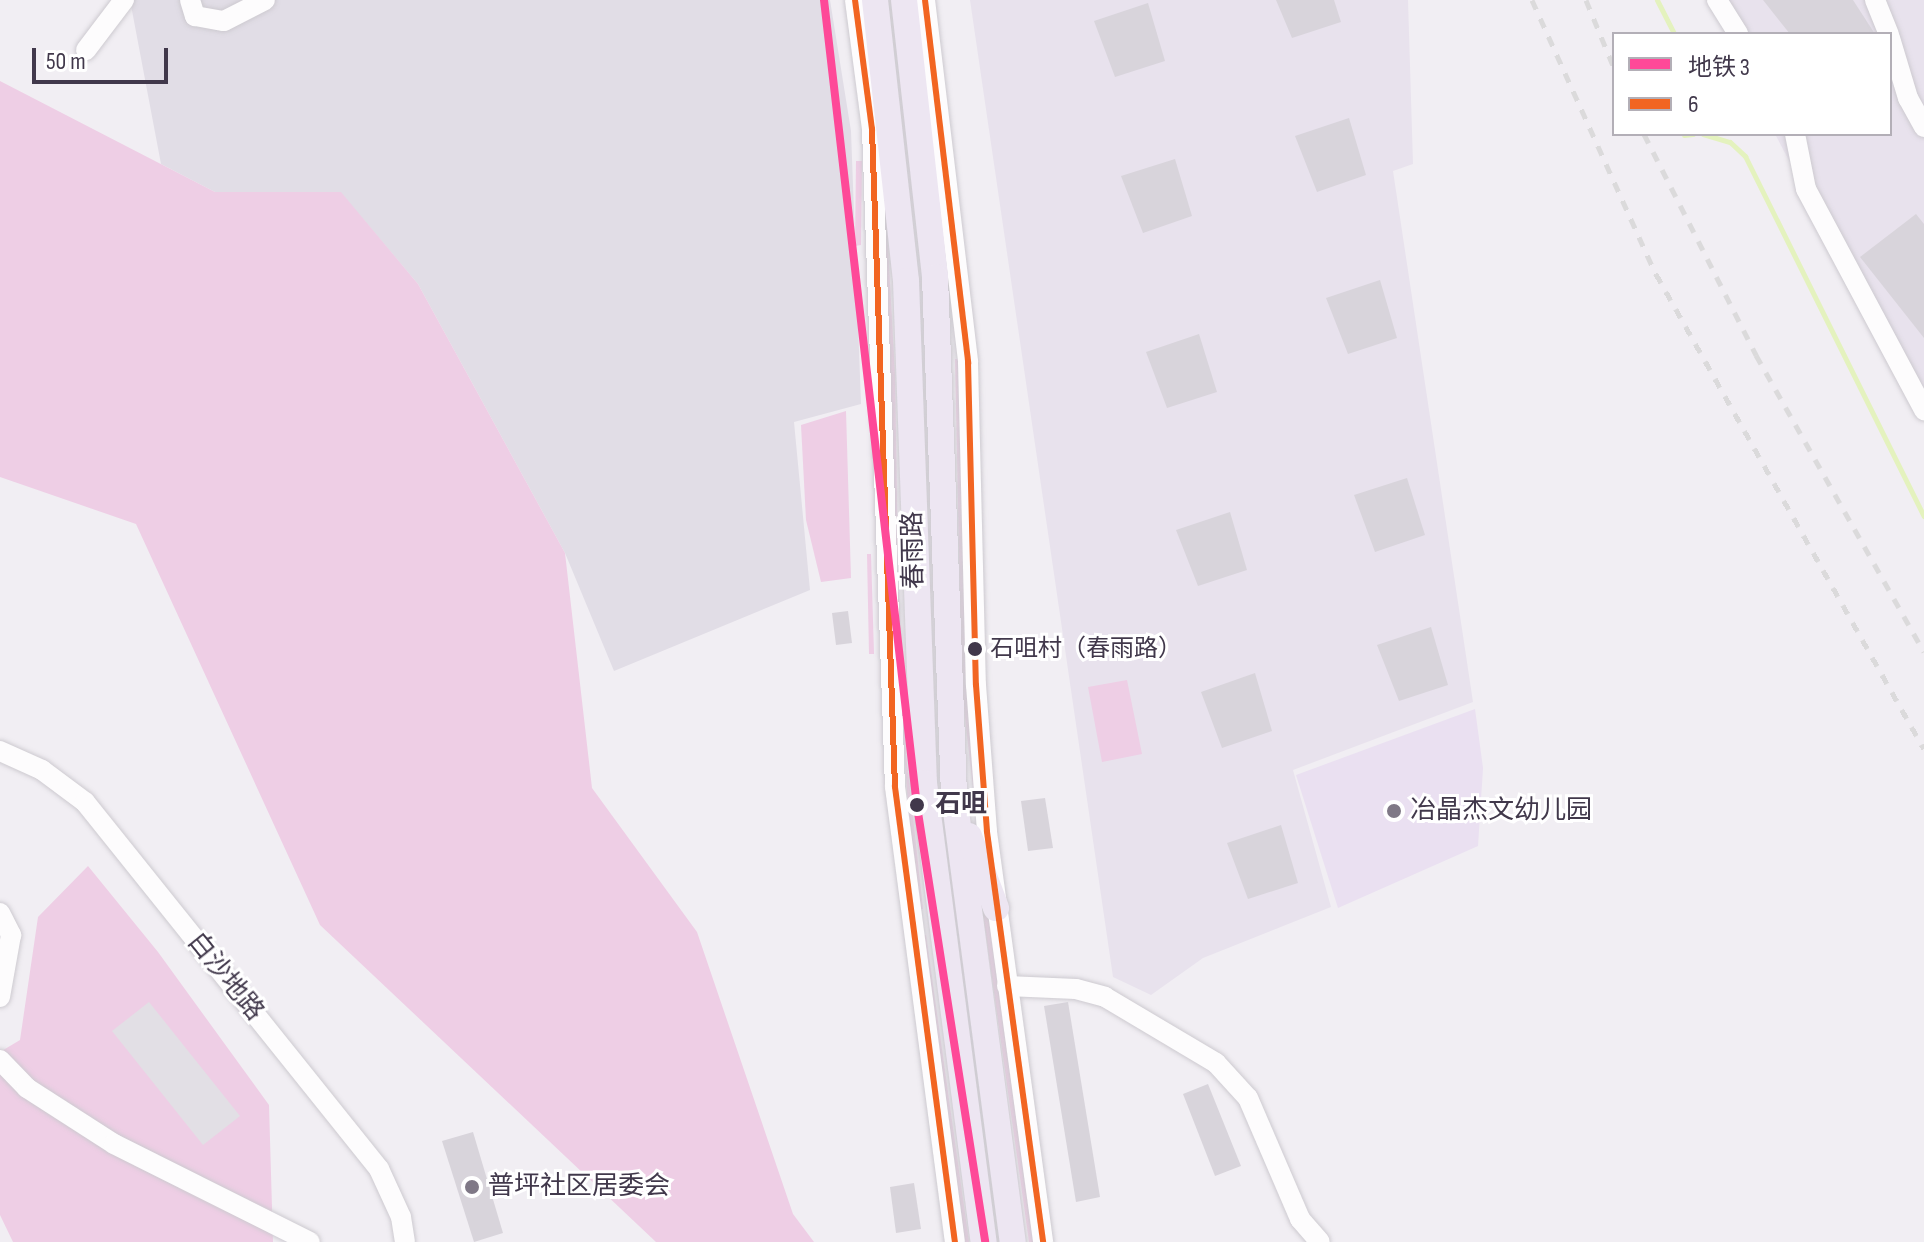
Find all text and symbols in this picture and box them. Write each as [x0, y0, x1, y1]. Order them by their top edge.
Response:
scale bar [36, 32, 172, 82]
legend [1612, 32, 1892, 136]
text: 50 m [46, 47, 86, 76]
text: 地铁 3 [1688, 53, 1750, 82]
text: 6 [1688, 90, 1699, 119]
street label: 春雨路 [898, 511, 930, 589]
place label: 石咀村（春雨路） [990, 635, 1182, 663]
marker: 石咀村（春雨路） [967, 641, 983, 657]
place label: 石咀 [935, 789, 987, 821]
marker: 石咀 [906, 794, 928, 816]
place label: 冶晶杰文幼儿园 [1410, 795, 1592, 827]
marker: 冶晶杰文幼儿园 [1385, 802, 1403, 820]
street label: 白沙地路 [180, 927, 270, 1027]
place label: 普坪社区居委会 [488, 1171, 670, 1203]
marker: 普坪社区居委会 [463, 1178, 481, 1196]

